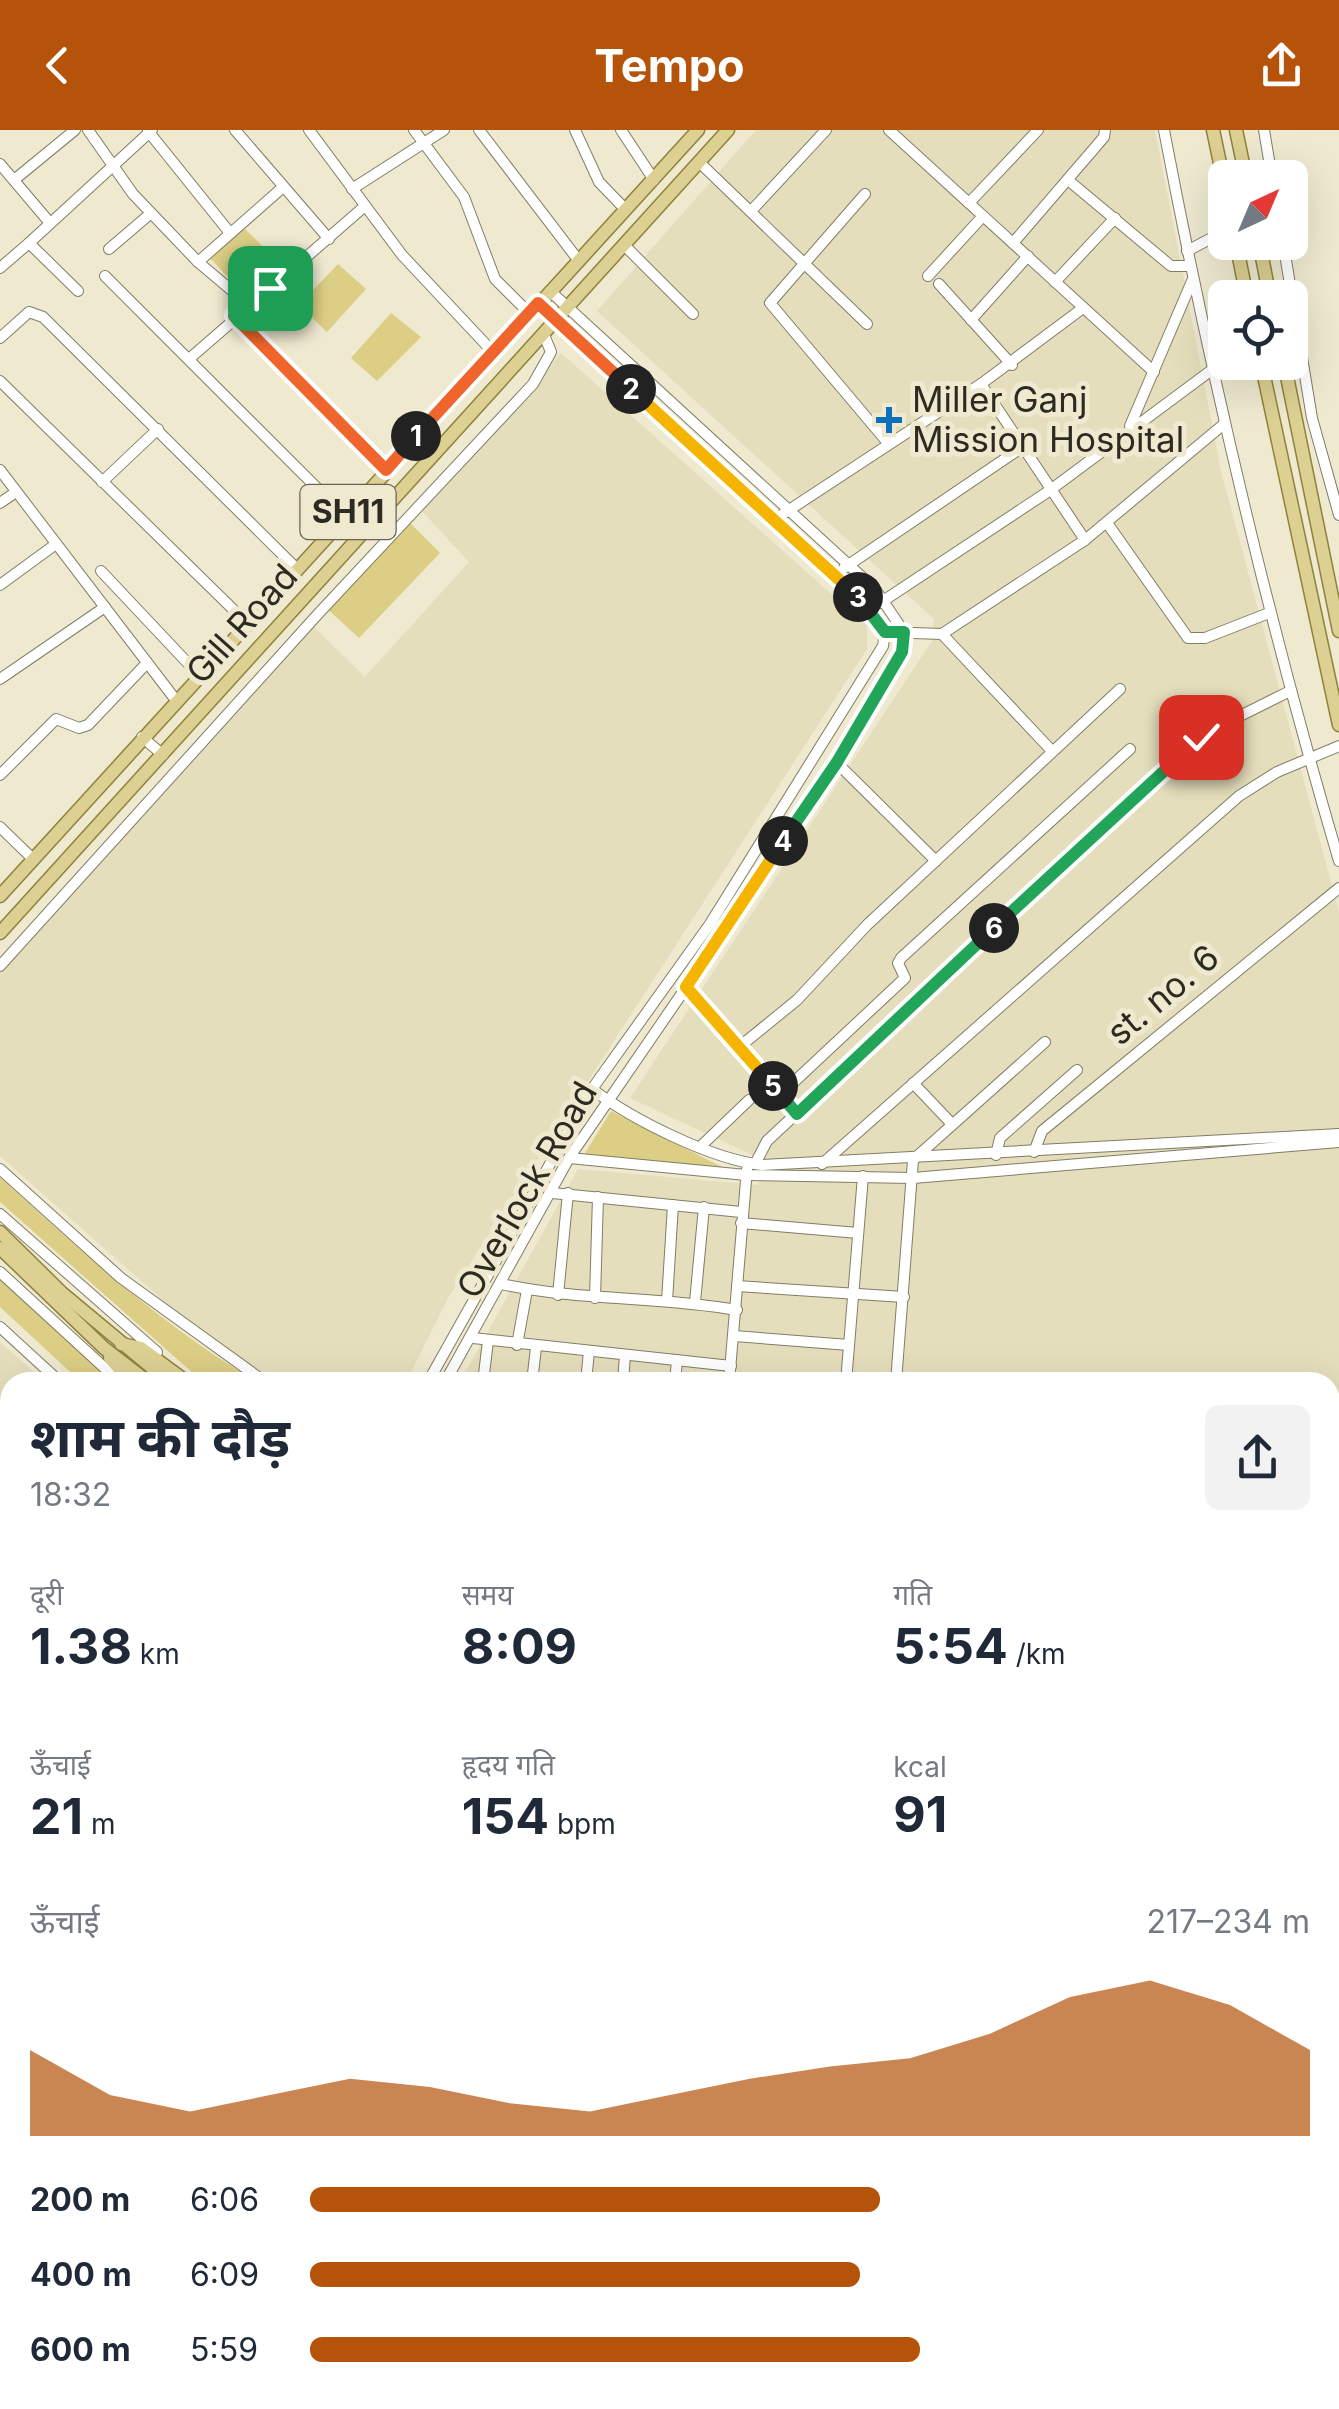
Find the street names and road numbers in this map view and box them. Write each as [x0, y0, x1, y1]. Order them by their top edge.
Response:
road number: SH11 [300, 485, 396, 539]
street label: Gill Road [177, 555, 306, 692]
street label: st. no. 6 [1098, 935, 1227, 1053]
street label: Overlock Road [447, 1074, 605, 1305]

